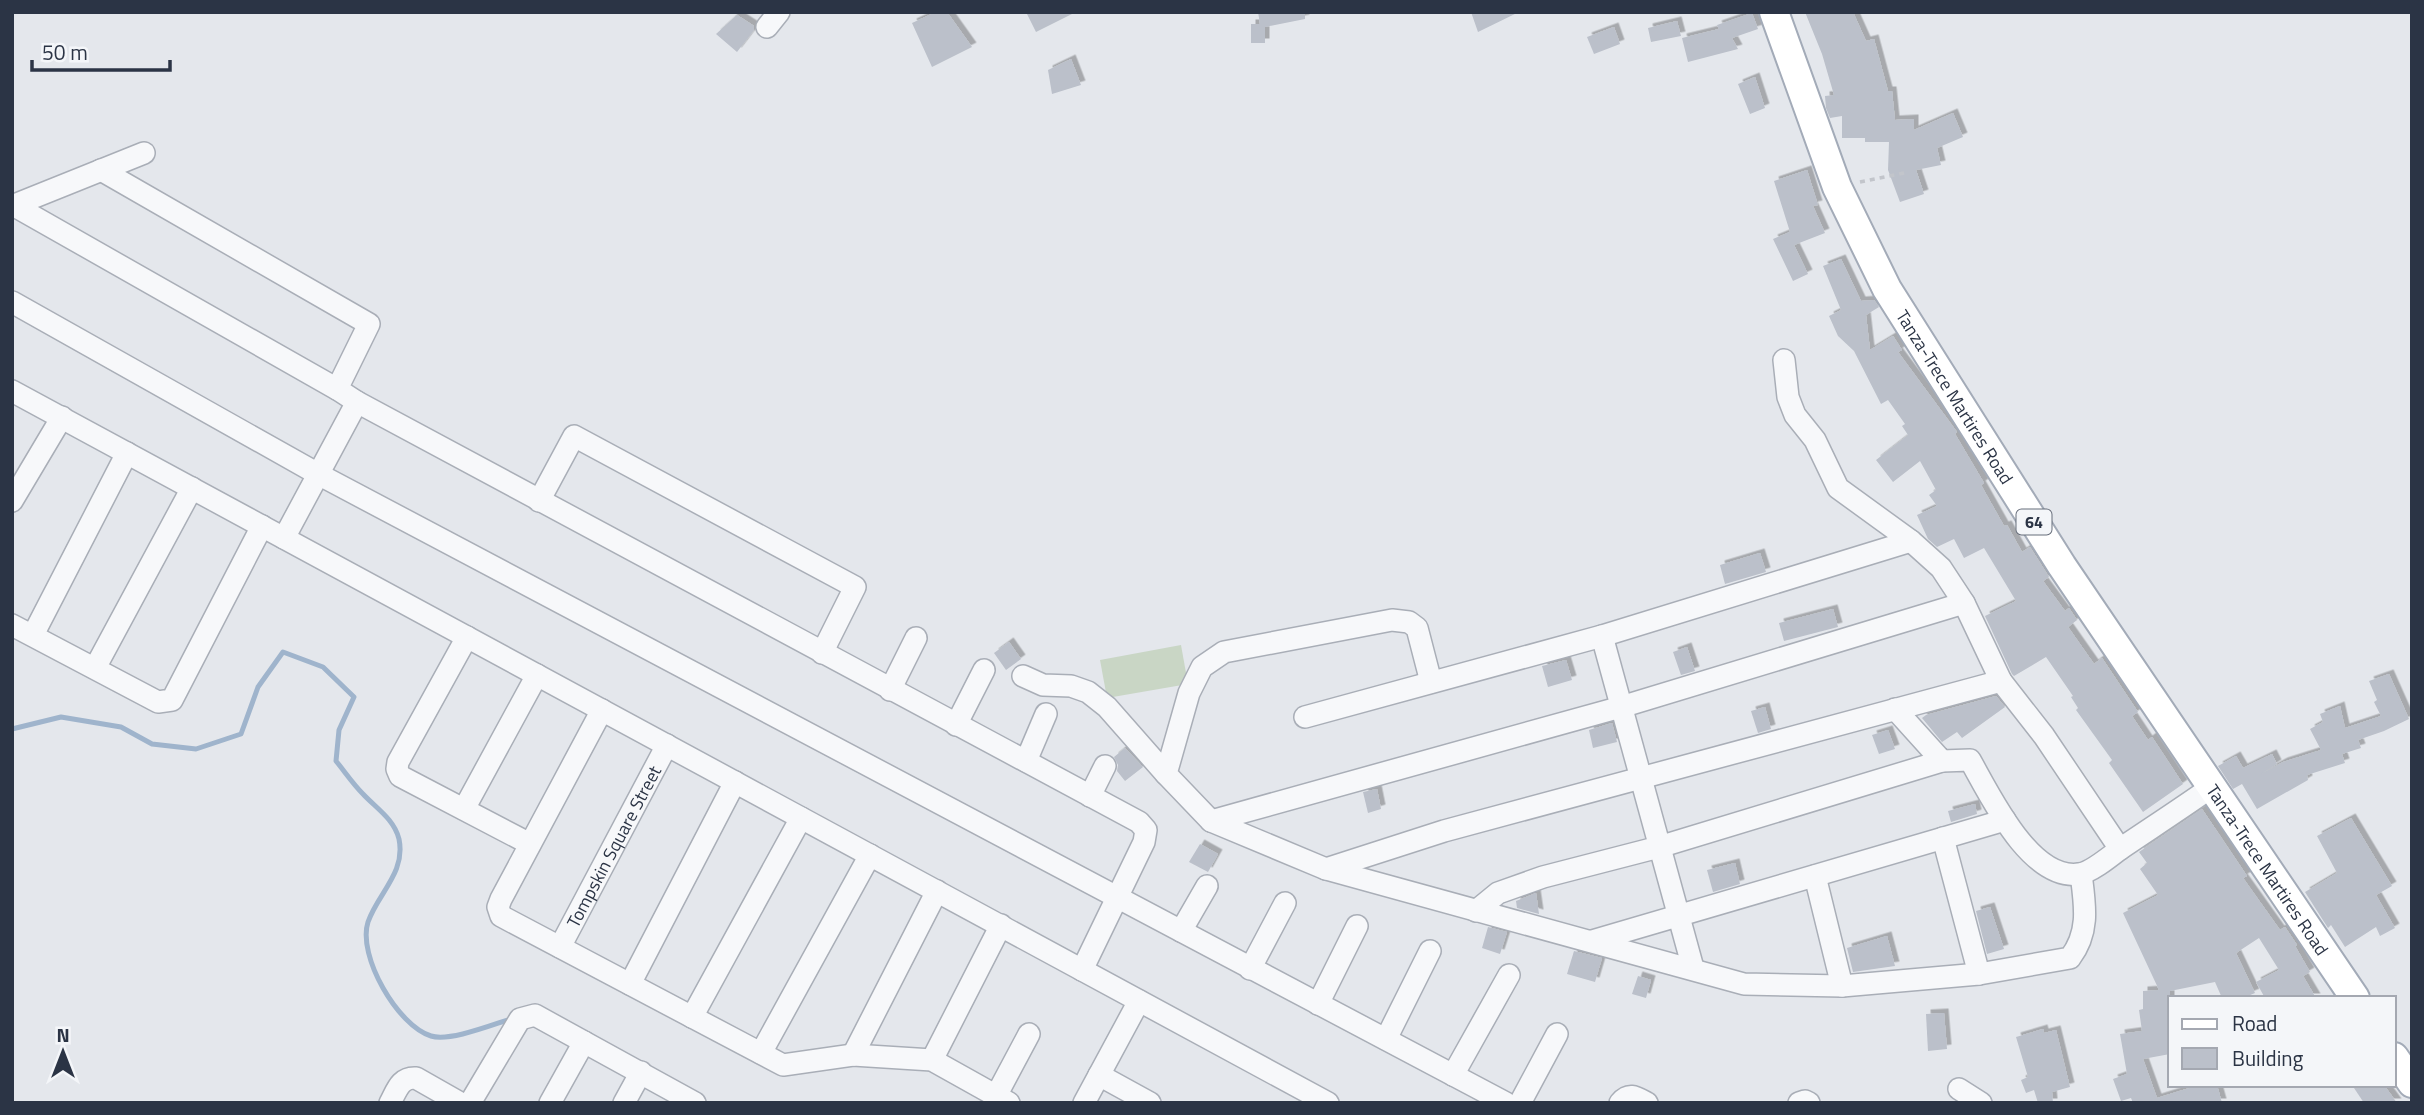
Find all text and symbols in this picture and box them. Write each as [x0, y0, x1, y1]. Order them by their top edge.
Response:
scale bar [32, 28, 170, 72]
text: 50 m [42, 36, 88, 68]
street label: Tanza-Trece Martires Road [1890, 304, 2020, 489]
road number: 64 [2016, 509, 2052, 534]
street label: Tompskin Square Street [559, 760, 668, 932]
street label: Tanza-Trece Martires Road [2200, 779, 2336, 961]
legend [2168, 996, 2396, 1087]
text: Road [2232, 1007, 2277, 1039]
north arrow [28, 1017, 98, 1087]
text: N [56, 1020, 70, 1049]
text: Building [2232, 1042, 2304, 1074]

